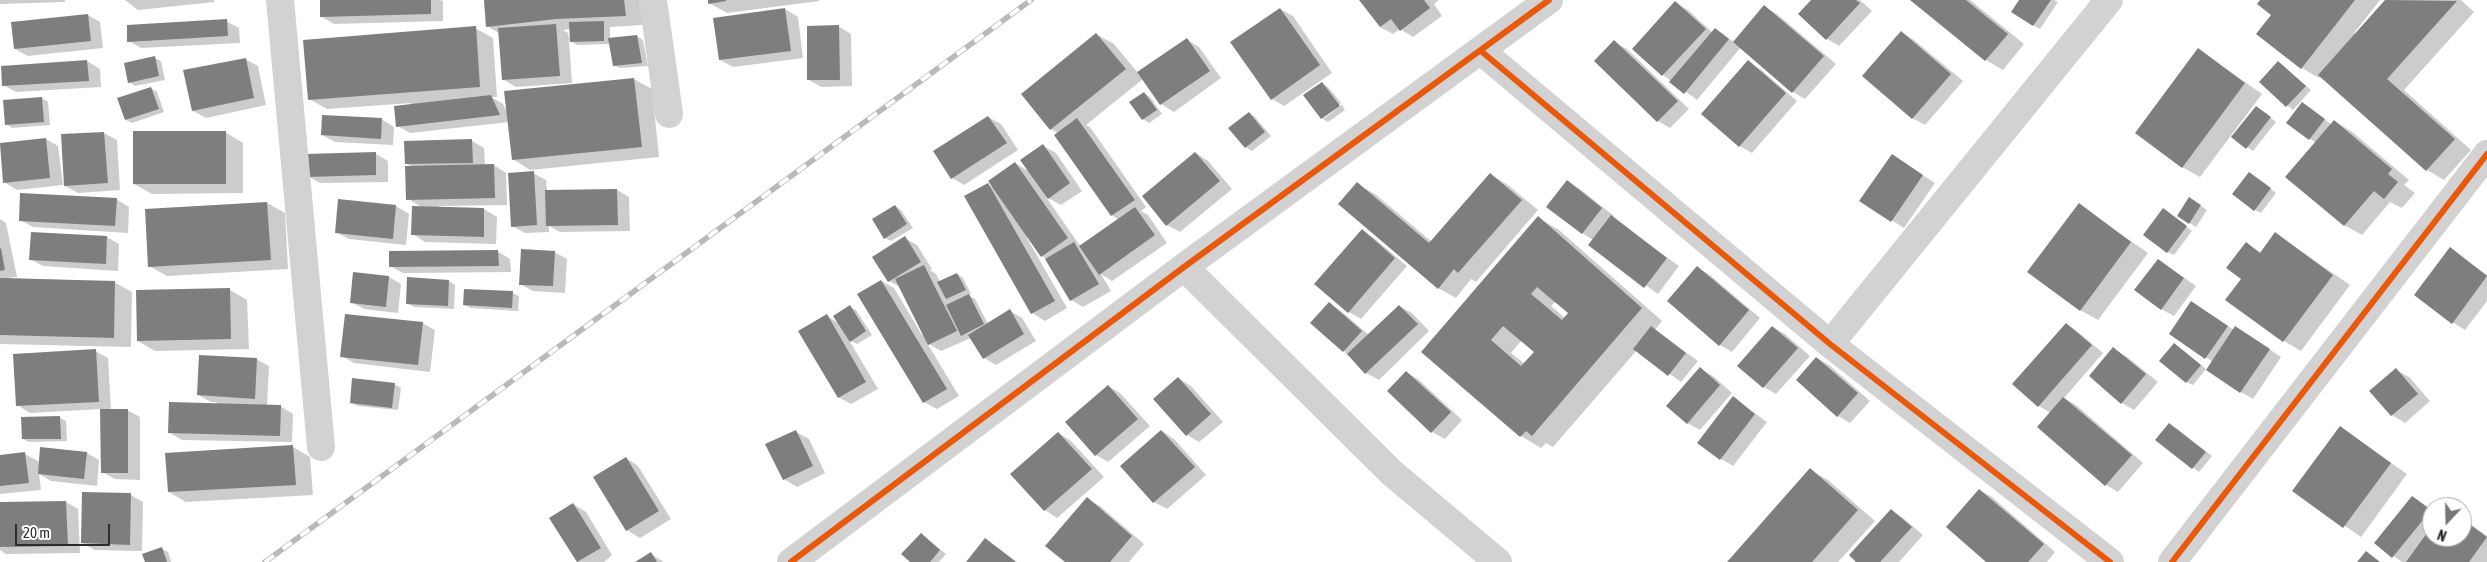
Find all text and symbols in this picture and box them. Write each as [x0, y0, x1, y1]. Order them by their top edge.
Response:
north arrow [2422, 497, 2472, 547]
scale bar [18, 514, 112, 546]
text: 20 m [23, 524, 50, 541]
text: N [2435, 526, 2449, 544]

